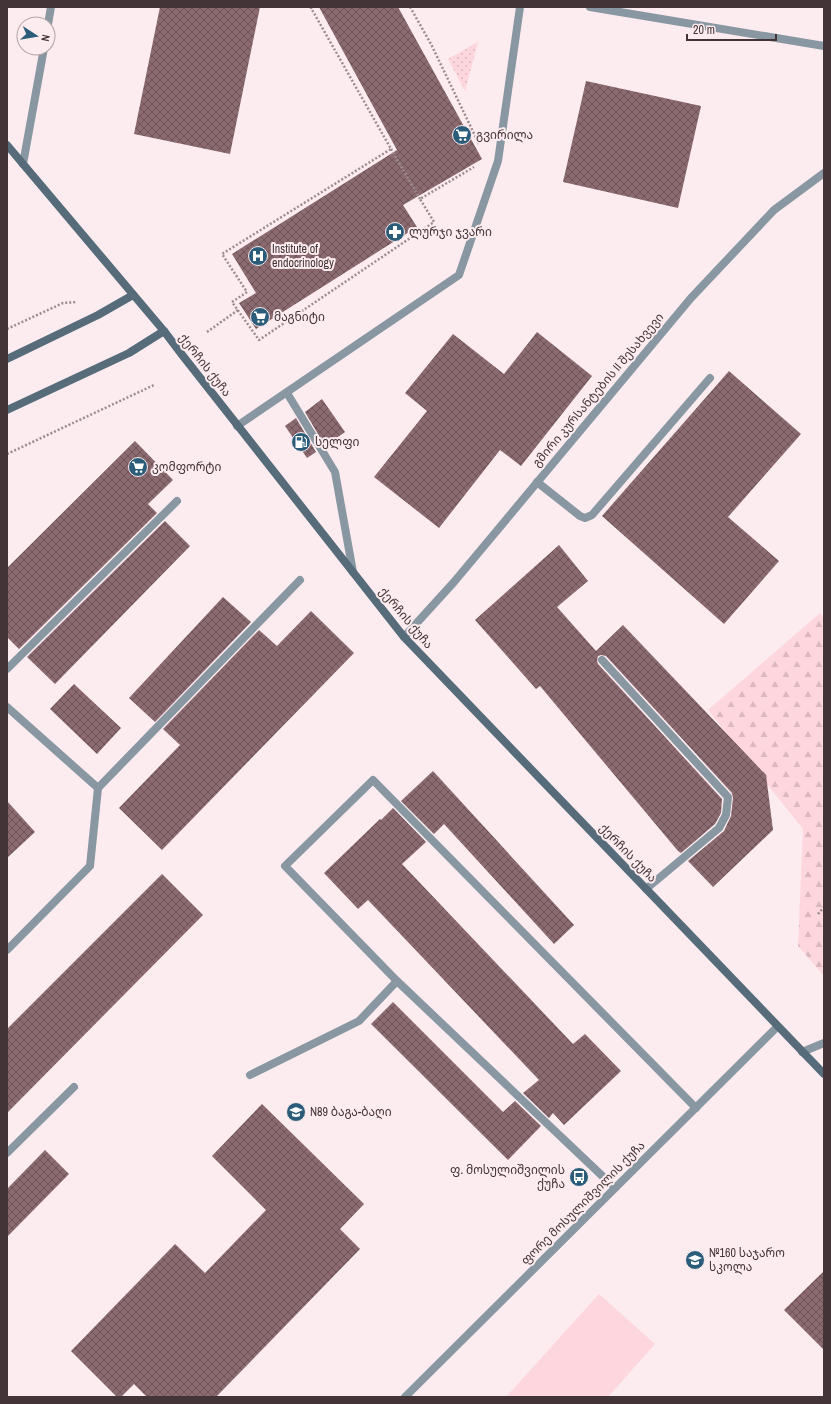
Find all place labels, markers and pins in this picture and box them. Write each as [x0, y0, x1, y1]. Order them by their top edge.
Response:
supermarket icon: გვირილა [451, 124, 473, 146]
place label: გვირილა [476, 127, 533, 143]
pharmacy icon: ლურჯი ჯვარი [384, 221, 406, 243]
place label: ლურჯი ჯვარი [409, 224, 492, 240]
place label: Institute of endocrinology [272, 241, 334, 271]
hospital icon: Institute of endocrinology [247, 245, 269, 267]
supermarket icon: მაგნიტი [249, 306, 271, 328]
place label: მაგნიტი [274, 309, 325, 325]
fuel station icon: სელფი [290, 431, 312, 453]
place label: სელფი [315, 434, 359, 450]
supermarket icon: კომფორტი [127, 456, 149, 478]
place label: კომფორტი [152, 459, 221, 475]
school or university icon: N89 ბაგა-ბაღი [285, 1101, 307, 1123]
place label: N89 ბაგა-ბაღი [310, 1104, 392, 1120]
place label: ფ. მოსულიშვილის ქუჩა [450, 1162, 565, 1192]
bus stop icon: ფ. მოსულიშვილის ქუჩა [568, 1166, 590, 1188]
place label: №160 საჯარო სკოლა [709, 1245, 785, 1275]
school or university icon: №160 საჯარო სკოლა [684, 1249, 706, 1271]

